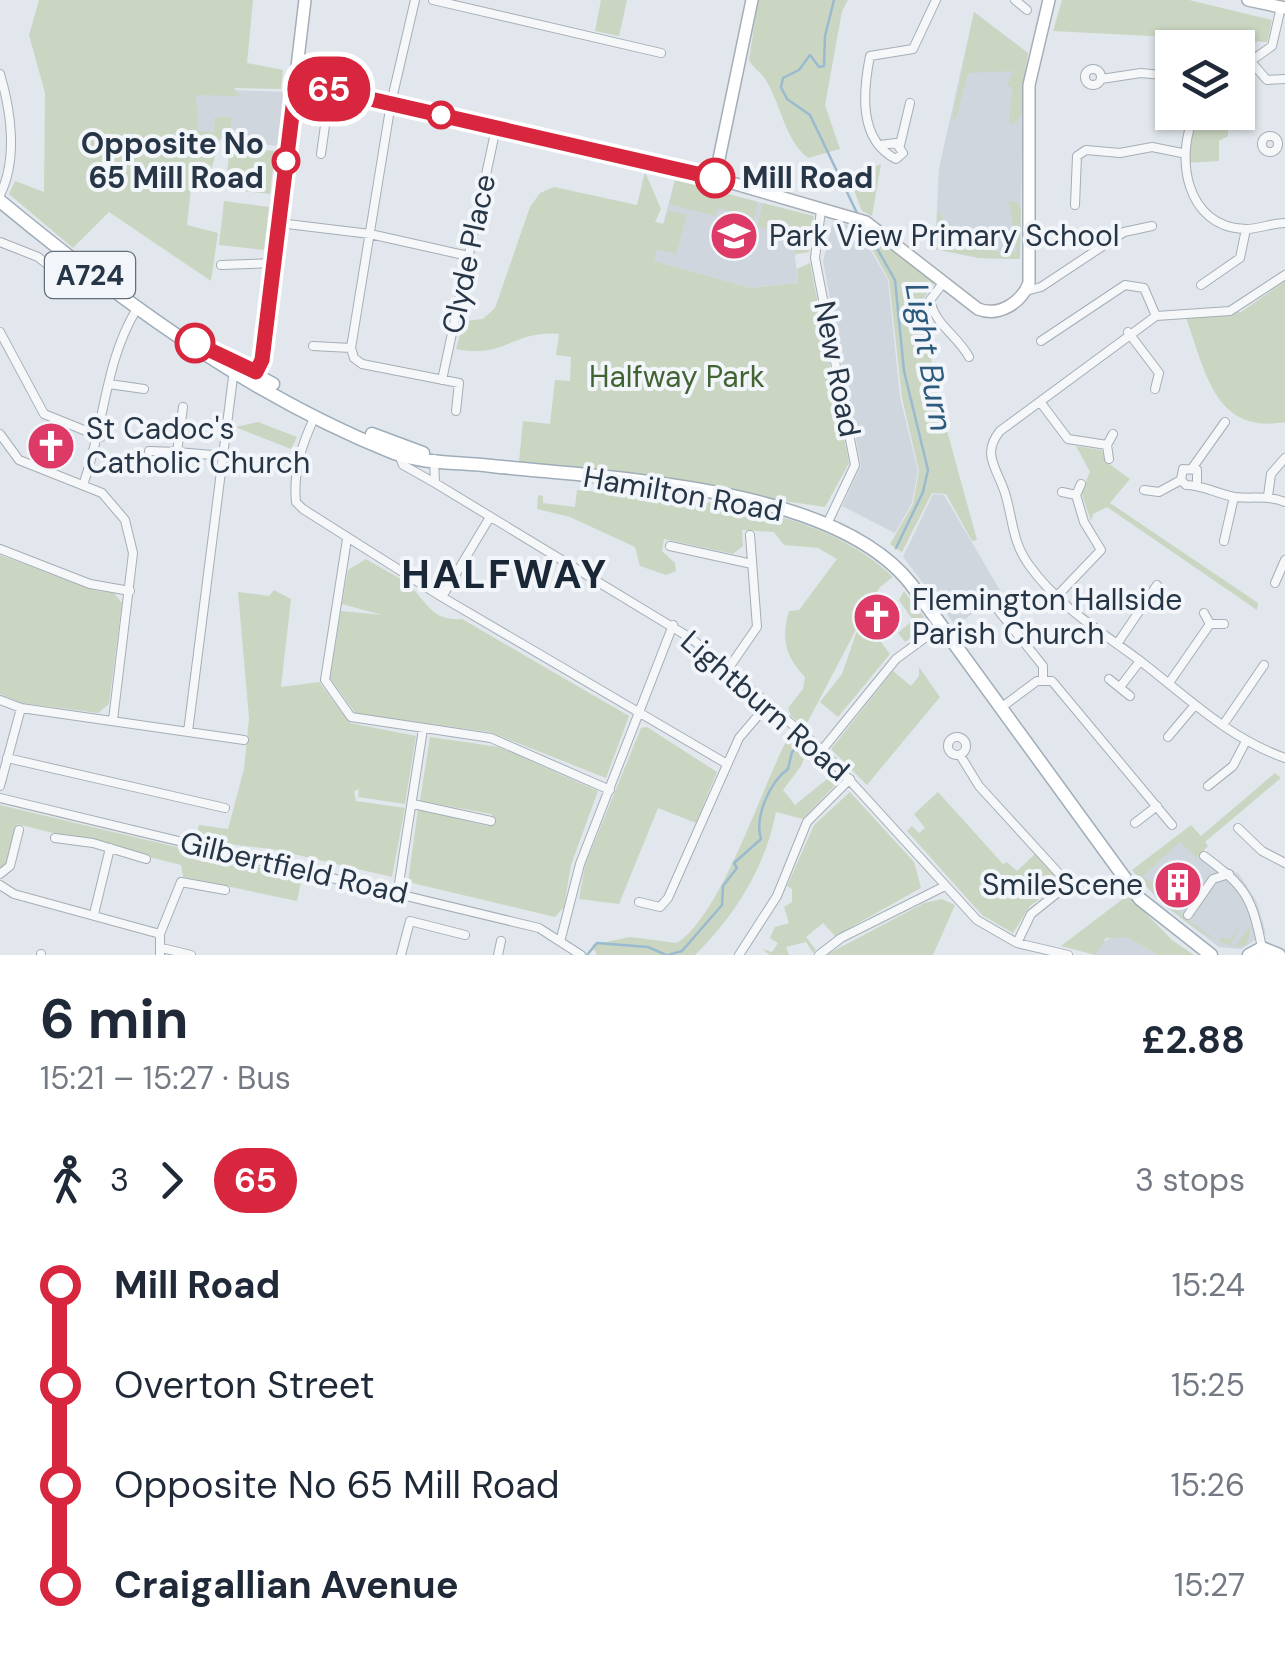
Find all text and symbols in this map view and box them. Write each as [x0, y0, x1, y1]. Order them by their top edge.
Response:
map controls [1155, 30, 1255, 130]
button: layers [1155, 30, 1255, 130]
line badge: 65 [284, 56, 374, 122]
text: 65 [307, 66, 351, 112]
unlabelled marker [428, 102, 454, 128]
place label: Opposite No 65 Mill Road [81, 124, 264, 197]
marker: Opposite No 65 Mill Road [273, 148, 299, 174]
place label: Mill Road [742, 158, 873, 197]
marker: Mill Road [696, 159, 734, 197]
street label: Clyde Place [433, 171, 504, 337]
school or university icon: Park View Primary School [708, 210, 760, 262]
place label: Park View Primary School [769, 216, 1119, 255]
road number: A724 [45, 252, 135, 298]
water label: Light Burn [895, 279, 963, 435]
street label: New Road [805, 298, 870, 440]
unlabelled marker [176, 324, 214, 362]
park label: Halfway Park [589, 357, 765, 396]
place label: St Cadoc's Catholic Church [86, 409, 310, 482]
church icon: St Cadoc's Catholic Church [25, 420, 77, 472]
street label: Hamilton Road [580, 457, 786, 530]
district label: HALFWAY [401, 548, 609, 600]
place label: Flemington Hallside Parish Church [912, 580, 1182, 653]
church icon: Flemington Hallside Parish Church [851, 591, 903, 643]
street label: Lightburn Road [673, 622, 858, 790]
street label: Gilbertfield Road [176, 822, 412, 913]
building icon: SmileScene [1152, 859, 1204, 911]
place label: SmileScene [982, 865, 1143, 904]
text: 6 min [40, 983, 189, 1055]
text: £2.88 [1142, 1015, 1245, 1065]
text: 15:21 – 15:27 · Bus [40, 1057, 291, 1099]
icon: walk [40, 1153, 95, 1208]
icon: forward [144, 1153, 199, 1208]
text: 65 [234, 1157, 277, 1203]
text: 3 [110, 1159, 129, 1201]
text: 3 stops [1135, 1159, 1245, 1201]
text: Mill Road [114, 1260, 280, 1310]
text: 15:24 [1172, 1264, 1245, 1306]
text: Overton Street [114, 1360, 375, 1410]
text: 15:25 [1171, 1364, 1245, 1406]
text: Opposite No 65 Mill Road [114, 1460, 560, 1510]
text: 15:26 [1171, 1464, 1245, 1506]
text: Craigallian Avenue [114, 1560, 459, 1610]
text: 15:27 [1174, 1564, 1245, 1606]

